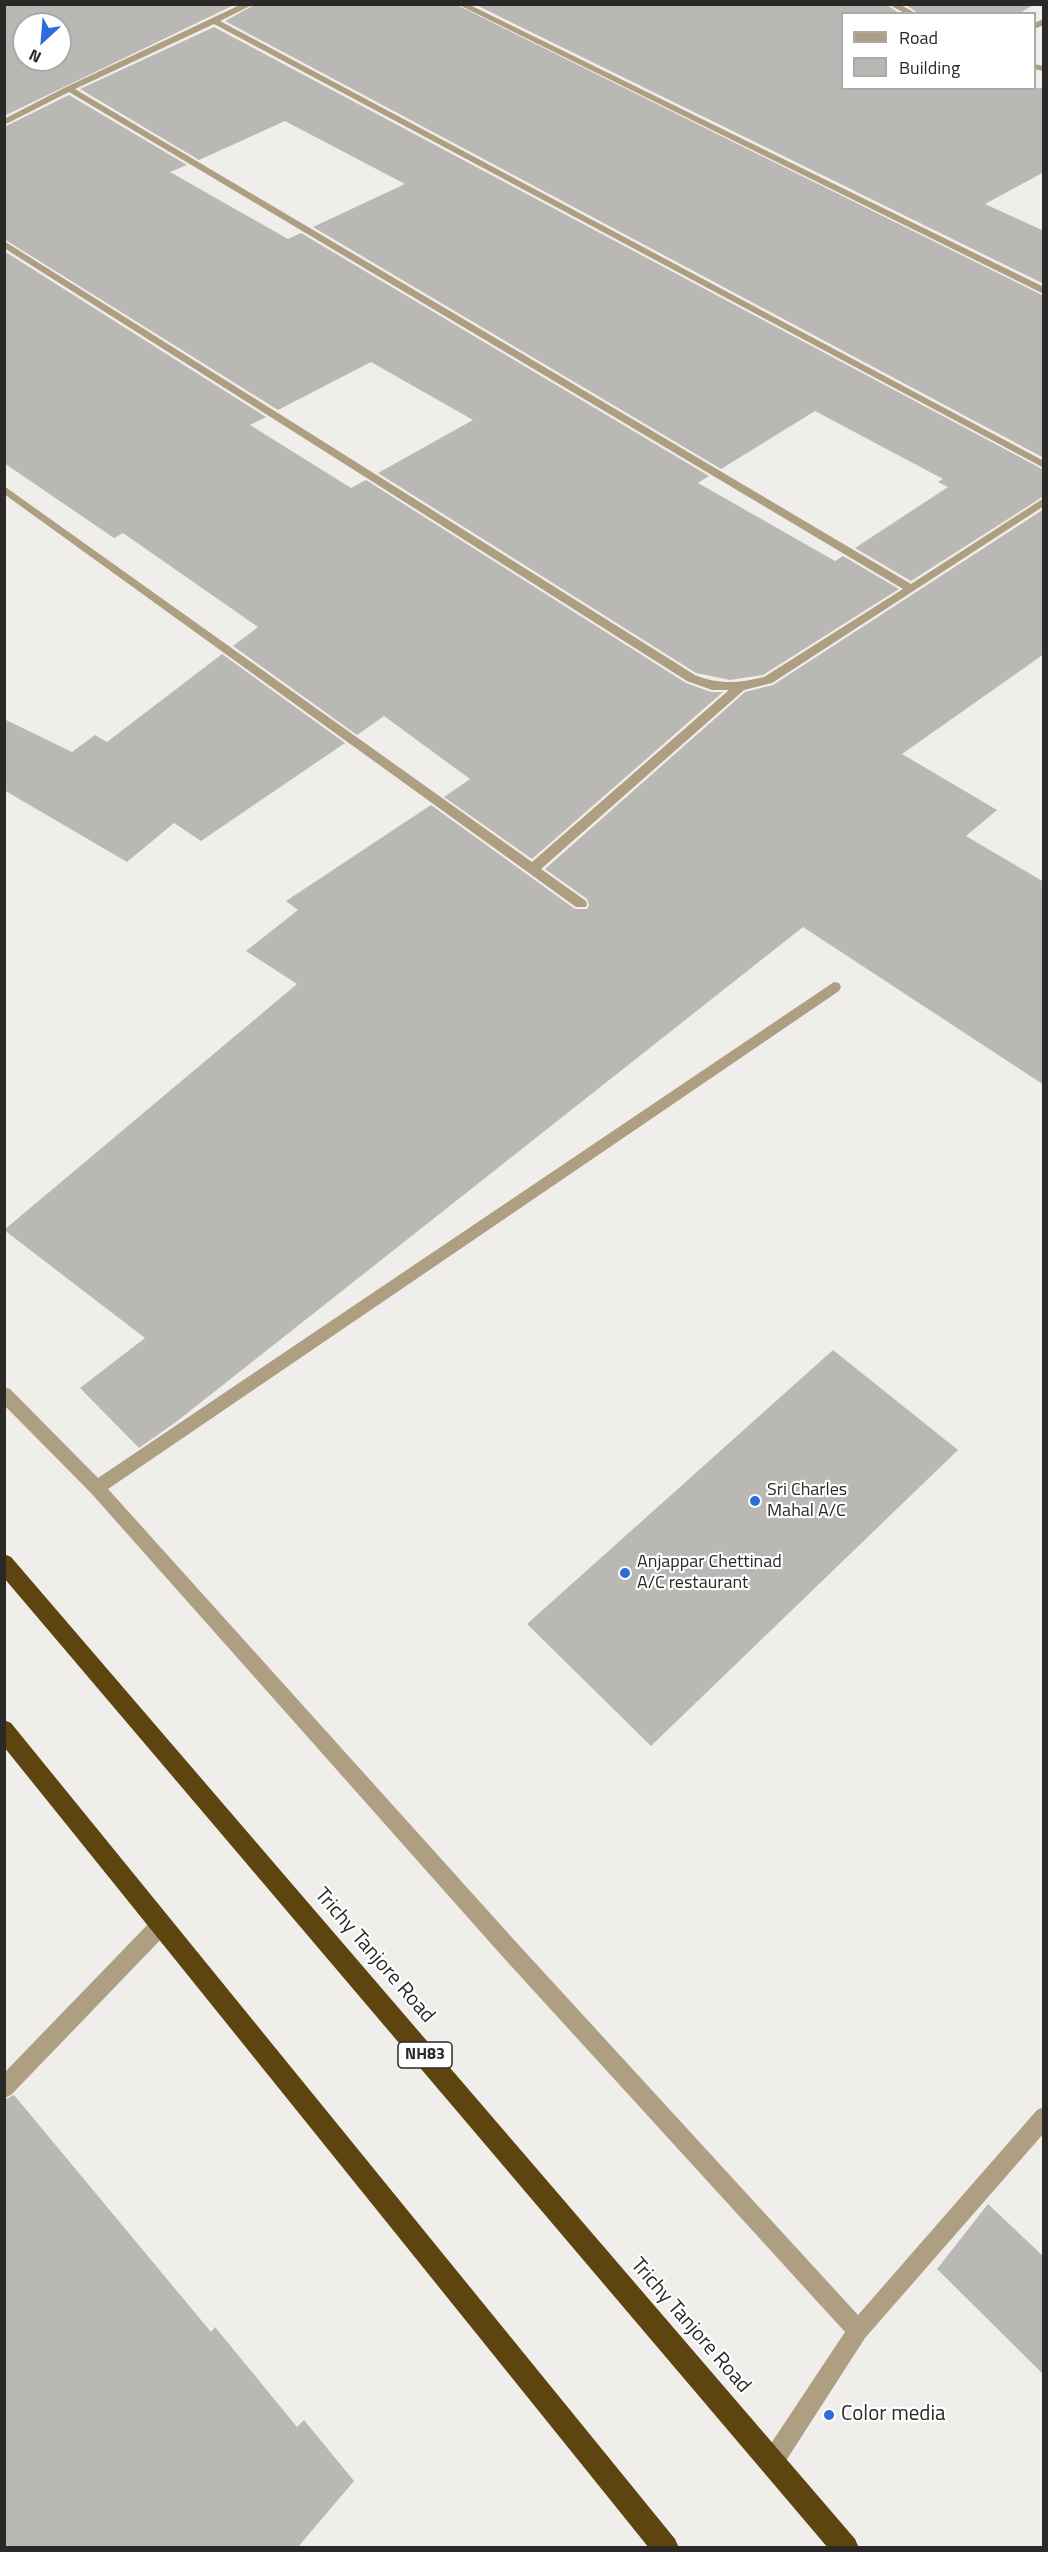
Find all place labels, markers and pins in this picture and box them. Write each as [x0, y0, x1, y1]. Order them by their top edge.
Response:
place label: Sri Charles Mahal A/C [767, 1480, 847, 1522]
marker: Sri Charles Mahal A/C [748, 1494, 762, 1508]
place label: Anjappar Chettinad A/C restaurant [637, 1552, 782, 1594]
marker: Anjappar Chettinad A/C restaurant [618, 1566, 632, 1580]
place label: Color media [841, 2402, 946, 2428]
marker: Color media [822, 2408, 836, 2422]

